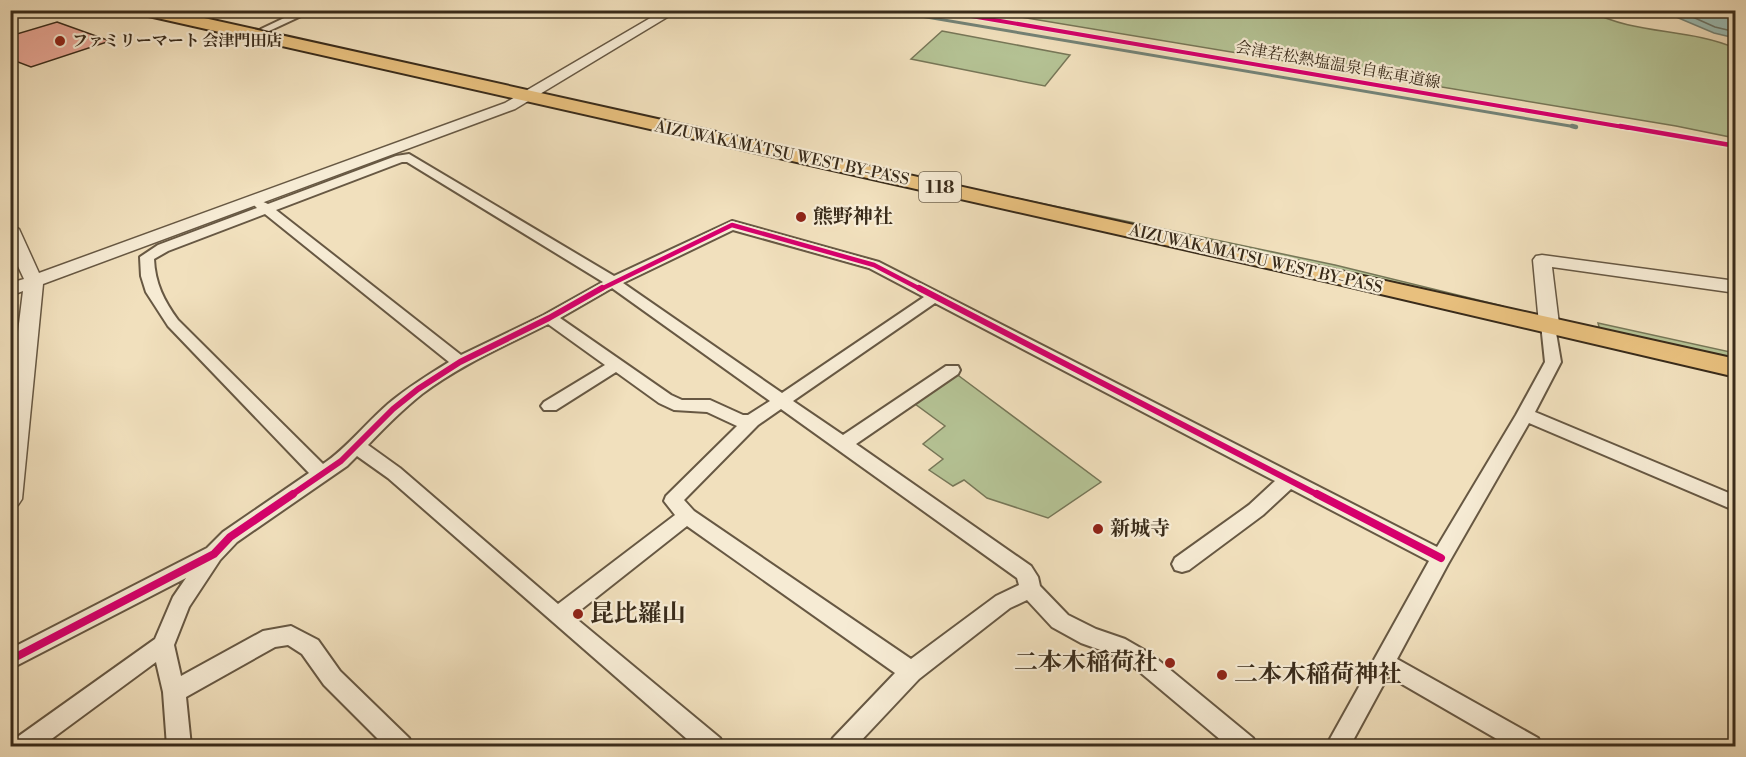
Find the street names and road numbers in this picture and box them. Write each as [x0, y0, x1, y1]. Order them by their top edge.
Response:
street label: 会津若松熱塩温泉自転車道線 [1234, 37, 1442, 93]
street label: AIZUWAKAMATSU WEST BY-PASS [652, 116, 911, 190]
road number: 118 [919, 172, 961, 202]
street label: AIZUWAKAMATSU WEST BY-PASS [1126, 220, 1385, 298]

